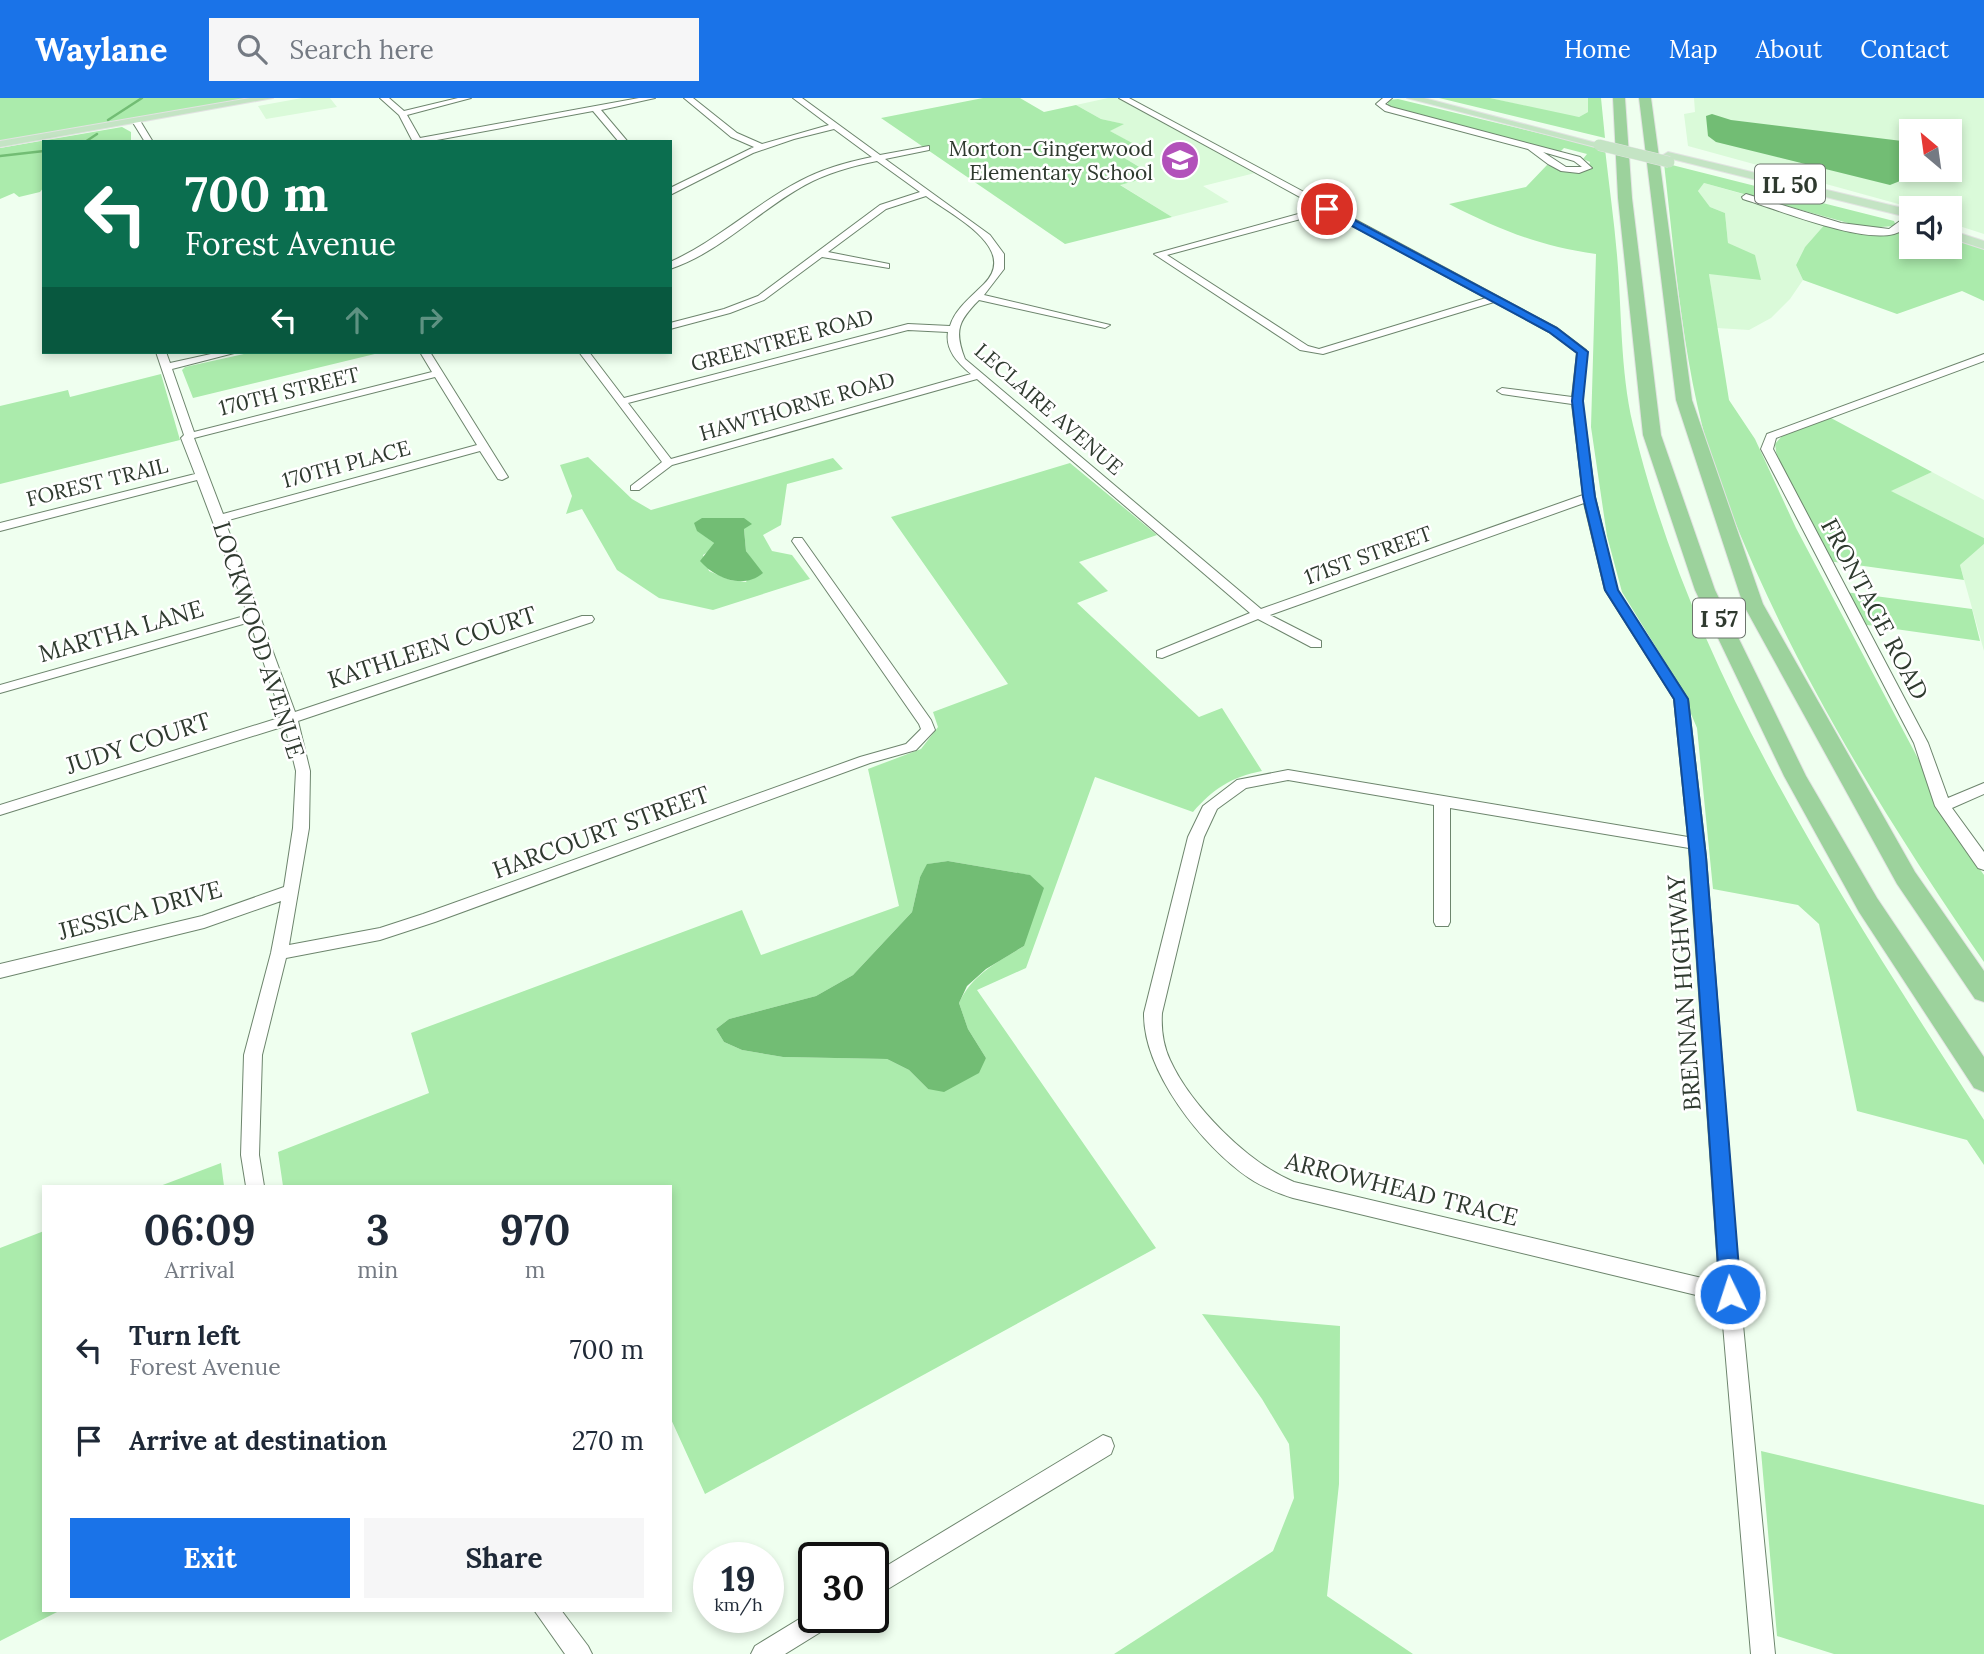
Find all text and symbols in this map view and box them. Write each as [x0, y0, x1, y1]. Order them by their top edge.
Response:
search box [209, 18, 699, 81]
text: Waylane [35, 28, 167, 70]
icon: search [233, 30, 271, 68]
text: Search here [289, 33, 434, 66]
text: Home [1564, 34, 1631, 65]
text: Map [1669, 34, 1718, 65]
text: About [1756, 34, 1822, 65]
text: Contact [1860, 34, 1949, 65]
north arrow [1899, 119, 1962, 182]
map controls [1899, 119, 1962, 259]
place label: Morton-Gingerwood Elementary School [948, 135, 1153, 186]
school or university icon: Morton-Gingerwood Elementary School [1159, 139, 1201, 181]
text: 700 m [185, 162, 328, 224]
road number: IL 50 [1755, 164, 1825, 204]
icon: left [70, 168, 161, 259]
pin [1297, 179, 1357, 239]
icon: arrive [1308, 190, 1346, 228]
button: sound [1899, 196, 1962, 259]
text: Forest Avenue [185, 223, 396, 264]
icon: left [265, 301, 303, 339]
icon: ahead [338, 301, 376, 339]
icon: right [411, 301, 449, 339]
street label: GREENTREE ROAD [688, 303, 876, 377]
street label: LECLAIRE AVENUE [969, 337, 1129, 481]
street label: 170TH STREET [216, 361, 362, 421]
street label: HAWTHORNE ROAD [696, 365, 898, 447]
street label: 170TH PLACE [279, 434, 413, 494]
street label: FOREST TRAIL [23, 451, 171, 513]
street label: FRONTAGE ROAD [1814, 513, 1936, 705]
street label: LOCKWOOD AVENUE [206, 518, 312, 762]
street label: 171ST STREET [1300, 519, 1436, 591]
street label: MARTHA LANE [35, 593, 207, 669]
road number: I 57 [1693, 598, 1745, 638]
street label: KATHLEEN COURT [324, 599, 540, 695]
street label: JUDY COURT [61, 705, 214, 781]
street label: HARCOURT STREET [488, 778, 714, 886]
street label: JESSICA DRIVE [54, 873, 225, 947]
street label: BRENNAN HIGHWAY [1660, 873, 1708, 1112]
street label: ARROWHEAD TRACE [1281, 1145, 1522, 1233]
text: 06:09 [144, 1203, 256, 1257]
text: 3 [366, 1203, 390, 1257]
text: 970 [500, 1203, 570, 1257]
text: Arrival [165, 1255, 235, 1284]
text: min [357, 1255, 398, 1284]
text: m [525, 1255, 545, 1284]
position arrow [1693, 1257, 1767, 1331]
text: Turn left [129, 1319, 240, 1352]
icon: left [70, 1331, 108, 1369]
text: 700 m [570, 1333, 644, 1366]
text: Forest Avenue [129, 1352, 281, 1381]
icon: arrive [70, 1422, 108, 1460]
text: Arrive at destination [129, 1424, 387, 1457]
text: 270 m [572, 1424, 644, 1457]
button: Exit [70, 1518, 350, 1598]
button: Share [364, 1518, 644, 1598]
speed limit sign: 30 [798, 1542, 889, 1633]
text: 19 [721, 1556, 756, 1601]
text: km/h [714, 1593, 763, 1616]

